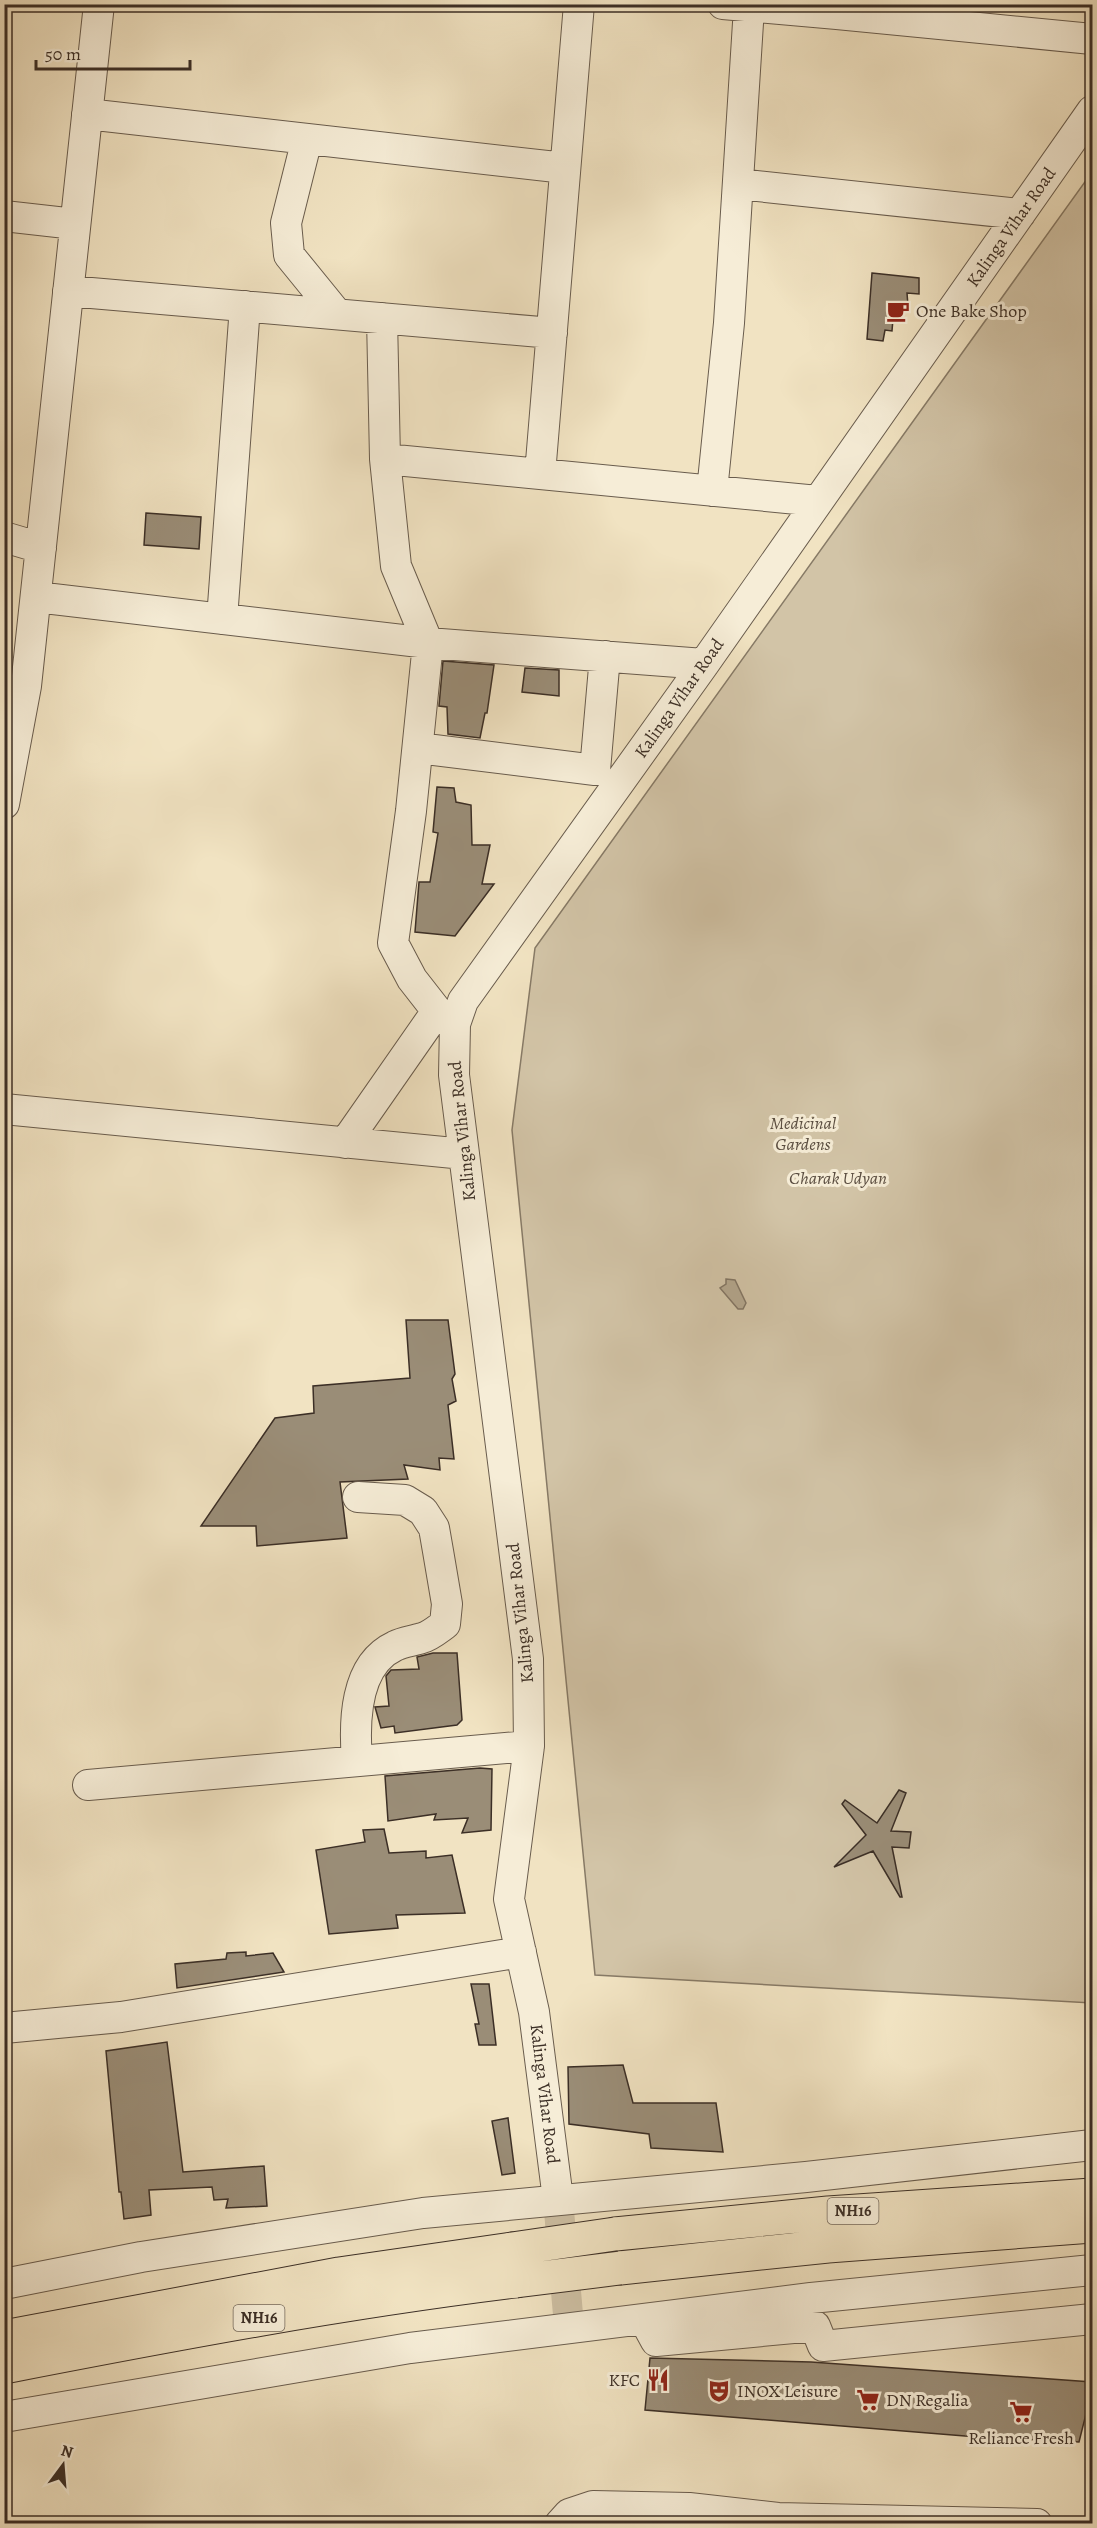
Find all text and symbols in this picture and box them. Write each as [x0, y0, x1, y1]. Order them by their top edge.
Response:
scale bar [36, 33, 190, 71]
text: 50 m [45, 42, 81, 66]
street label: Kalinga Vihar Road [961, 162, 1061, 292]
cafe icon: One Bake Shop [885, 298, 911, 324]
place label: One Bake Shop [916, 299, 1027, 323]
street label: Kalinga Vihar Road [629, 633, 729, 763]
street label: Kalinga Vihar Road [443, 1059, 481, 1202]
park label: Medicinal Gardens [770, 1111, 837, 1156]
park label: Charak Udyan [789, 1166, 887, 1190]
street label: Kalinga Vihar Road [501, 1541, 539, 1684]
street label: Kalinga Vihar Road [525, 2023, 566, 2166]
road number: NH16 [828, 2198, 878, 2224]
road number: NH16 [234, 2305, 284, 2331]
restaurant icon: KFC [645, 2367, 671, 2393]
place label: KFC [608, 2368, 640, 2392]
theatre icon: INOX Leisure [706, 2378, 732, 2404]
place label: INOX Leisure [737, 2379, 838, 2403]
supermarket icon: DN Regalia [855, 2387, 881, 2413]
place label: DN Regalia [886, 2388, 969, 2412]
supermarket icon: Reliance Fresh [1008, 2399, 1034, 2425]
place label: Reliance Fresh [968, 2426, 1074, 2450]
north arrow [33, 2435, 93, 2495]
text: N [58, 2439, 76, 2464]

